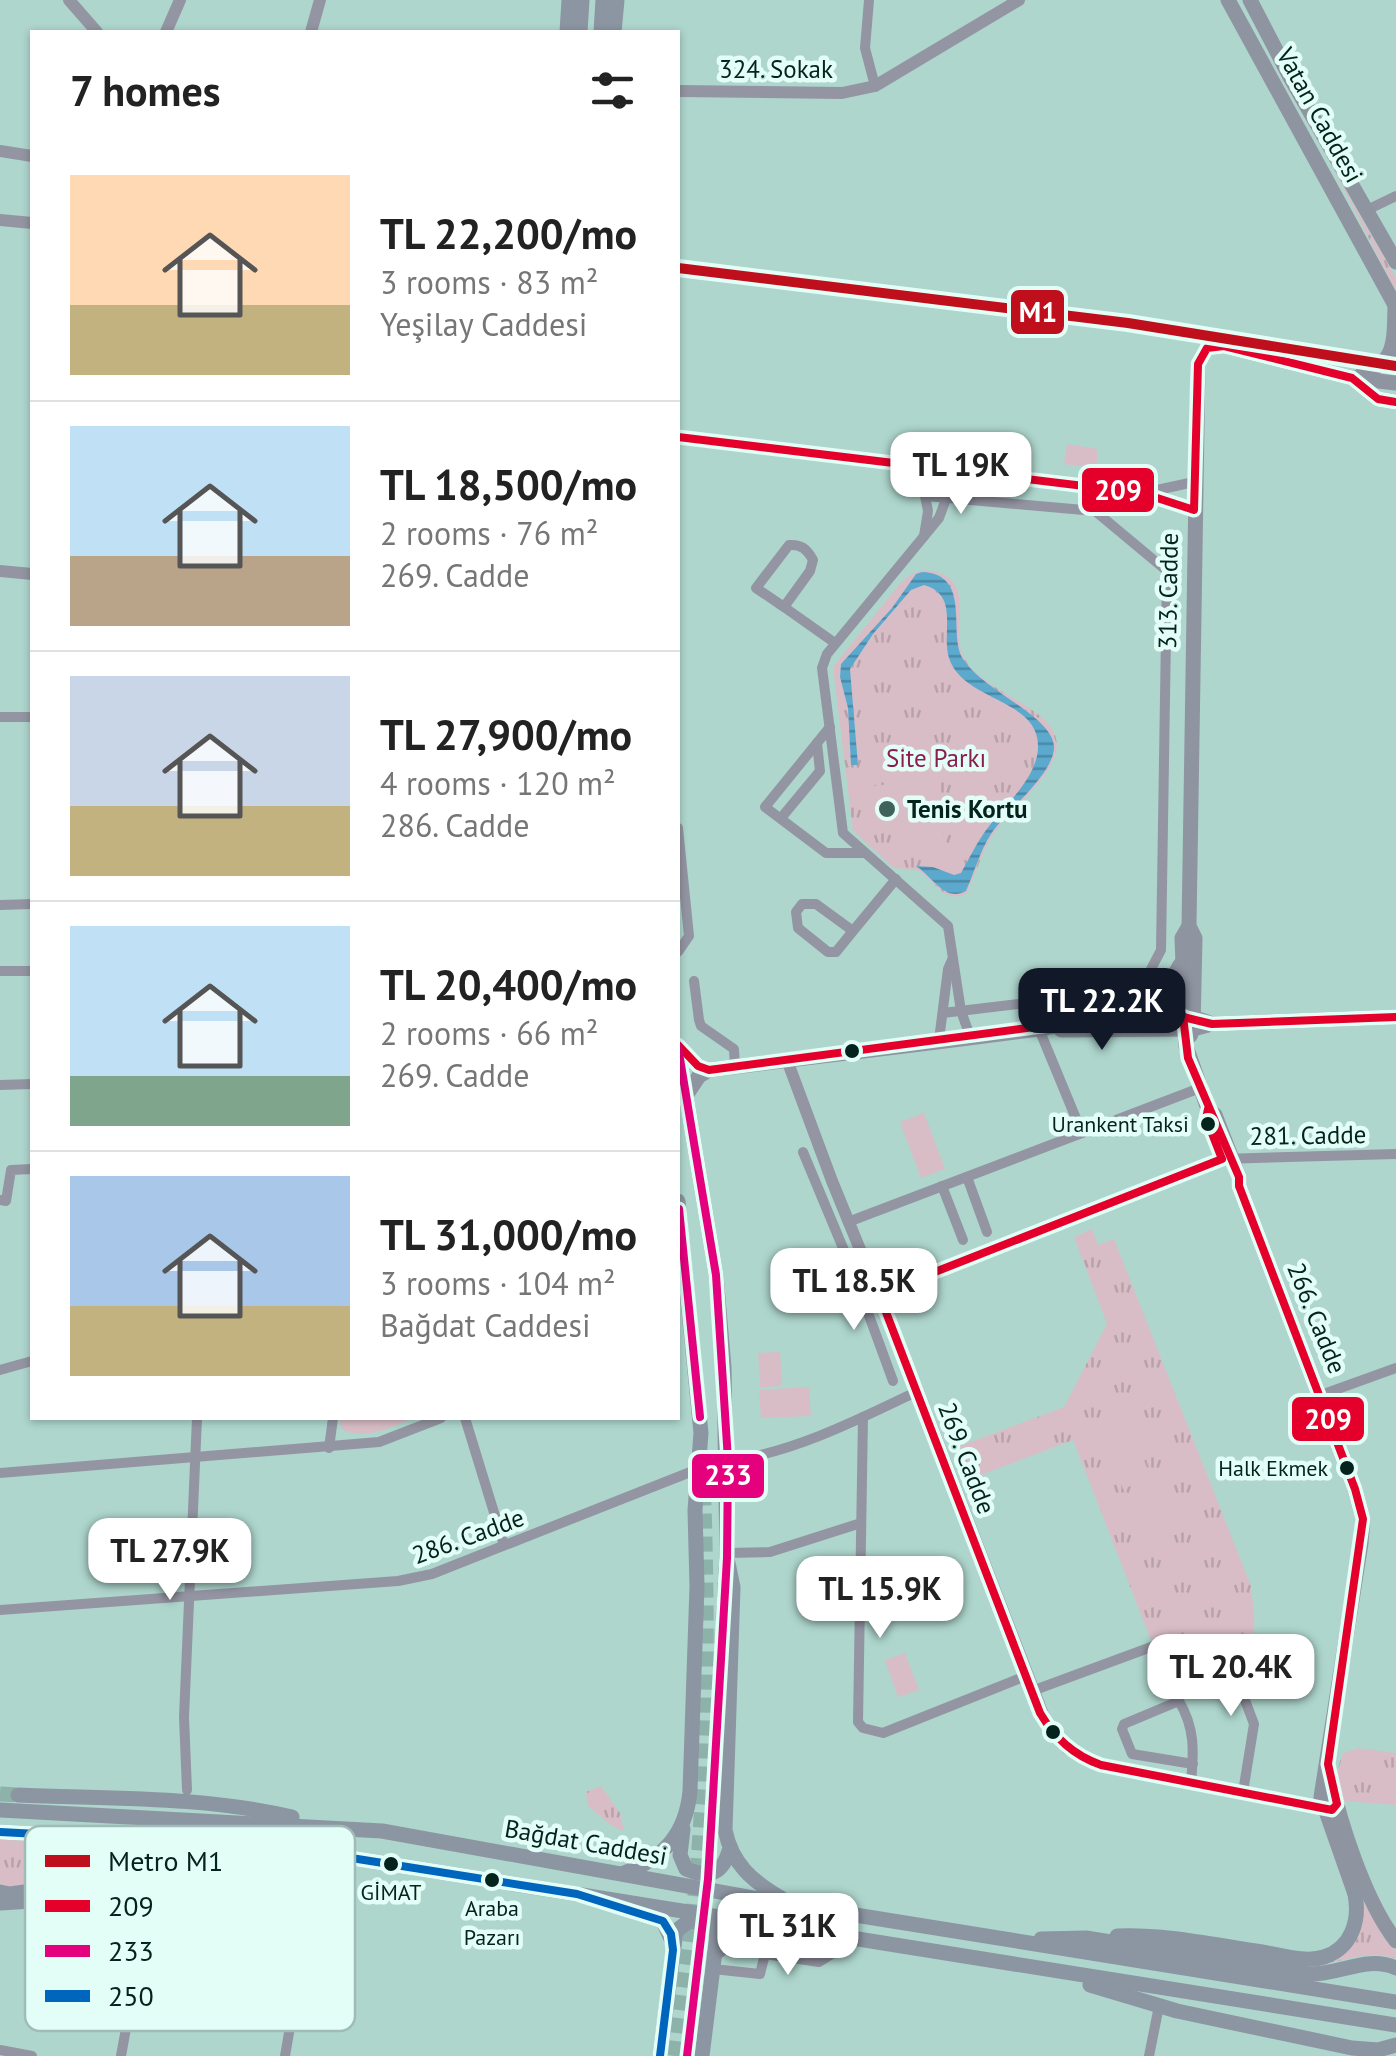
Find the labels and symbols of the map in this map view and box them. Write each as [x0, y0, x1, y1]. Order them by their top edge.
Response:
street label: Vatan Caddesi [1269, 41, 1370, 188]
street label: 324. Sokak [719, 53, 833, 85]
line badge: M1 [1009, 288, 1066, 336]
text: M1 [1019, 293, 1057, 330]
pin: TL 19K [880, 432, 1042, 517]
line badge: 209 [1080, 466, 1156, 514]
text: 209 [1094, 471, 1142, 508]
street label: 313. Cadde [1151, 532, 1185, 650]
park label: Site Parkı [886, 742, 986, 774]
place label: Tenis Kortu [907, 793, 1027, 825]
marker: Tenis Kortu [876, 798, 898, 820]
pin: TL 22.2K [999, 968, 1205, 1053]
unlabelled marker [842, 1041, 862, 1061]
place label: Urankent Taksi [1052, 1110, 1189, 1138]
marker: Urankent Taksi [1198, 1114, 1218, 1134]
street label: 281. Cadde [1249, 1118, 1367, 1152]
pin: TL 18.5K [751, 1248, 957, 1333]
street label: 266. Cadde [1280, 1258, 1354, 1378]
line badge: 209 [1290, 1395, 1366, 1443]
street label: 269. Cadde [931, 1398, 1003, 1518]
text: 209 [1304, 1400, 1352, 1437]
line badge: 233 [690, 1452, 766, 1500]
place label: Halk Ekmek [1218, 1454, 1328, 1482]
text: 233 [704, 1456, 752, 1493]
marker: Halk Ekmek [1337, 1458, 1357, 1478]
street label: 286. Cadde [408, 1501, 528, 1571]
pin: TL 27.9K [67, 1518, 273, 1603]
pin: TL 15.9K [777, 1556, 983, 1641]
pin: TL 20.4K [1128, 1634, 1334, 1719]
unlabelled marker [1043, 1722, 1063, 1742]
street label: Bağdat Caddesi [502, 1812, 670, 1872]
legend [25, 1826, 355, 2031]
text: Metro M1 [108, 1842, 223, 1879]
marker: GİMAT [381, 1854, 401, 1874]
marker: Araba Pazarı [482, 1870, 502, 1890]
place label: GİMAT [361, 1878, 421, 1906]
text: 209 [108, 1887, 154, 1924]
pin: TL 31K [707, 1893, 869, 1978]
place label: Araba Pazarı [464, 1894, 520, 1951]
text: 233 [108, 1932, 154, 1969]
text: 250 [108, 1977, 154, 2014]

